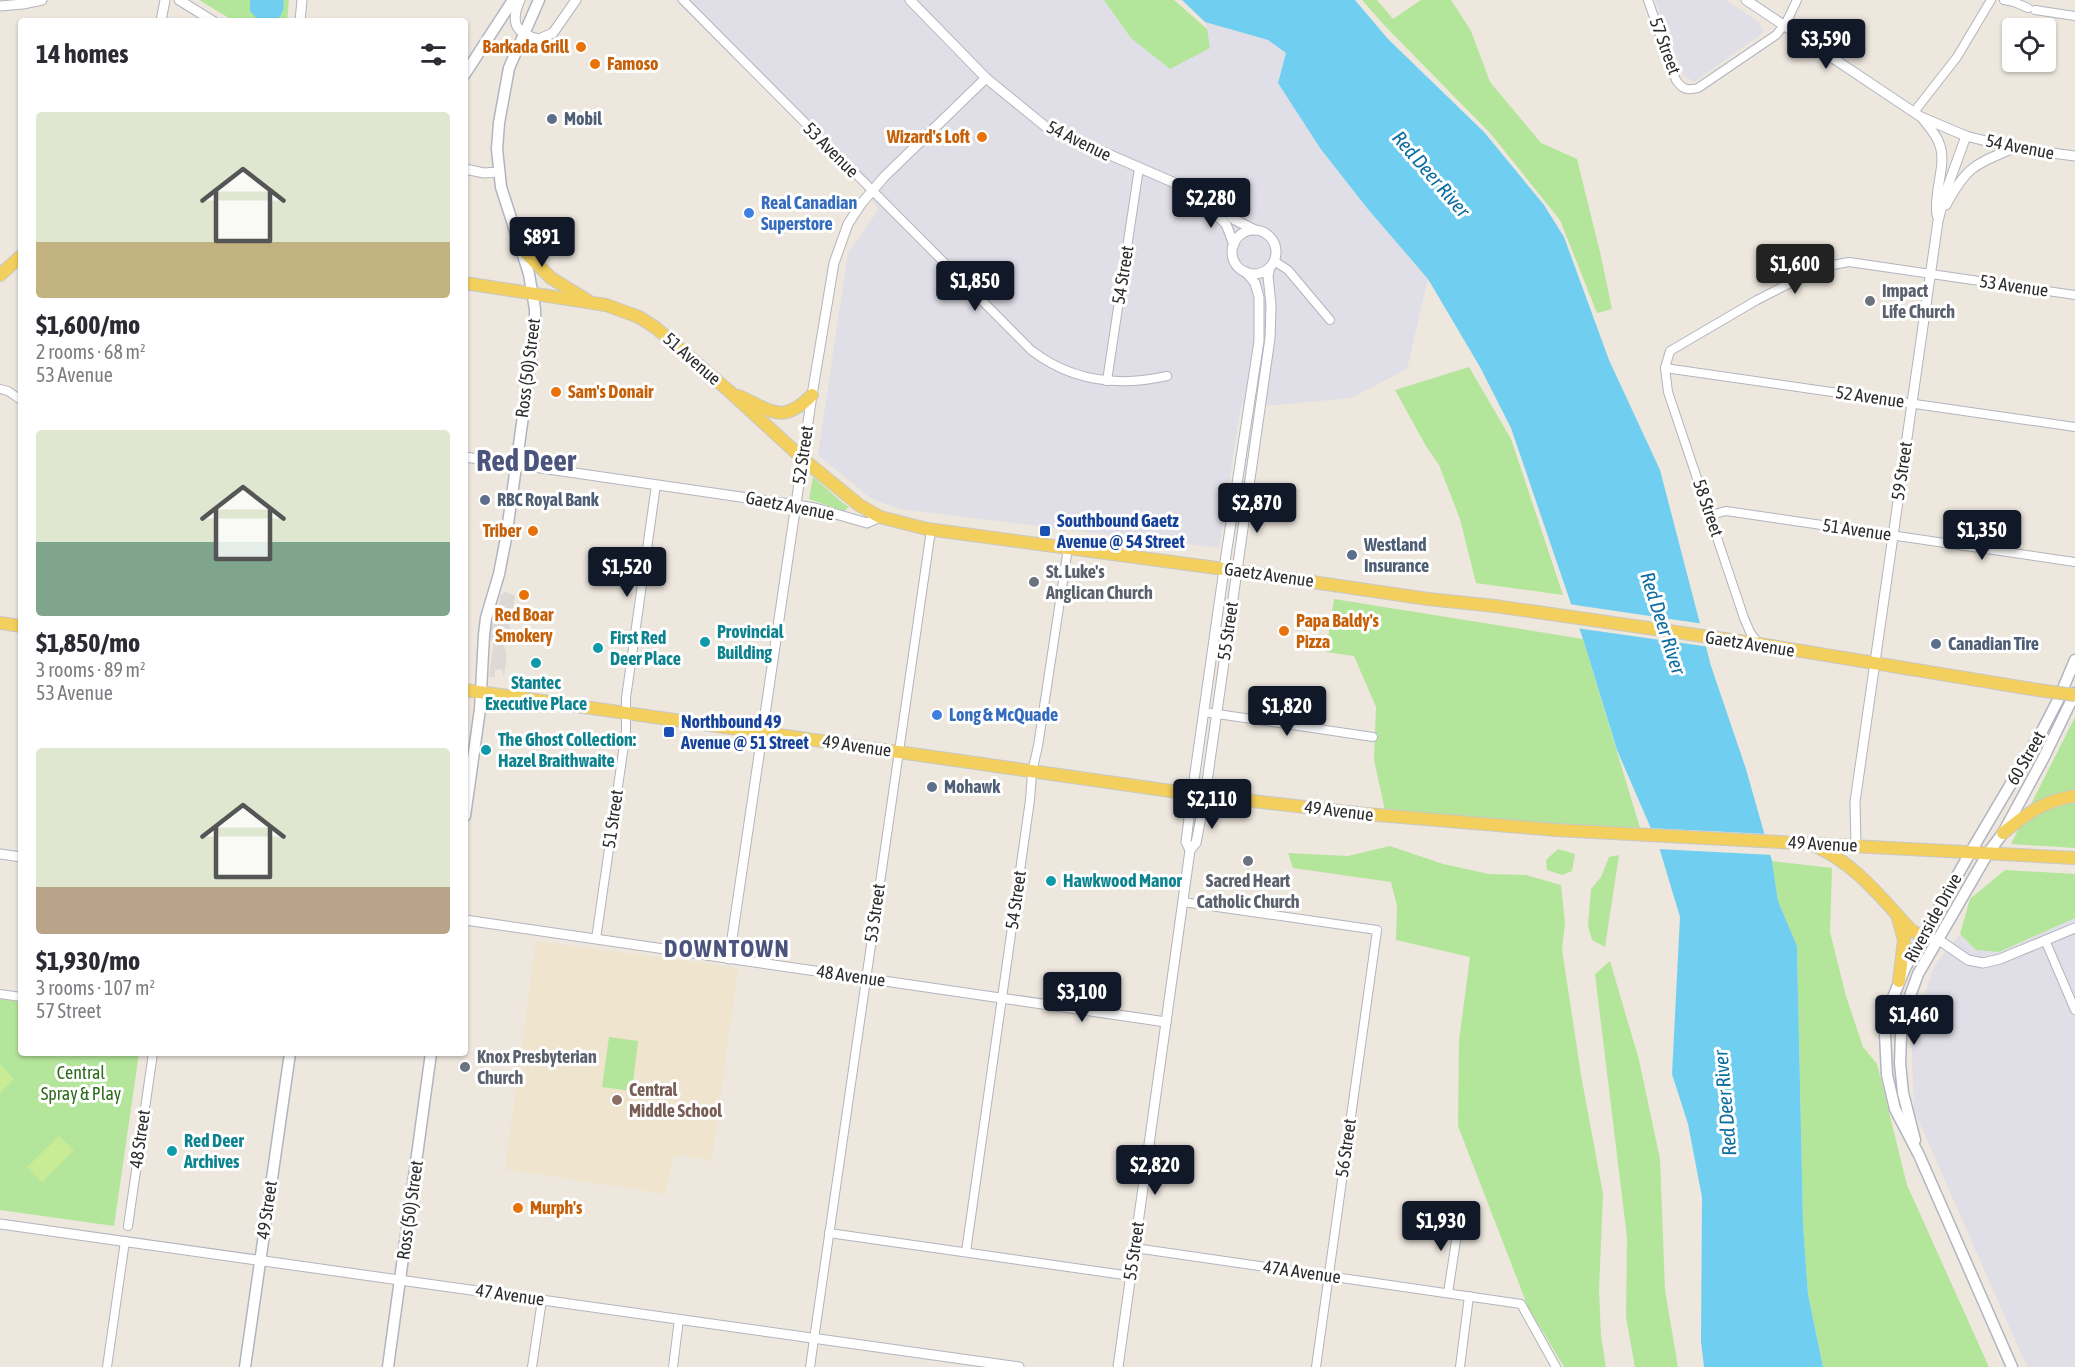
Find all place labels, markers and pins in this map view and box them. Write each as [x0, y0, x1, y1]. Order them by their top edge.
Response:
pin: $3,590 [1777, 19, 1875, 70]
place label: Barkada Grill [483, 36, 569, 57]
marker: Barkada Grill [574, 40, 588, 54]
place label: Famoso [607, 53, 659, 74]
marker: Famoso [588, 57, 602, 71]
place label: Mobil [564, 108, 602, 129]
marker: Mobil [545, 112, 559, 126]
place label: Wizard's Loft [886, 126, 971, 147]
marker: Wizard's Loft [975, 130, 989, 144]
pin: $2,280 [1162, 178, 1260, 229]
place label: Real Canadian Superstore [761, 192, 857, 234]
marker: Real Canadian Superstore [742, 206, 756, 220]
pin: $891 [506, 217, 578, 268]
pin: $1,600 [1746, 244, 1844, 295]
pin: $1,850 [926, 261, 1024, 312]
place label: Impact Life Church [1882, 280, 1955, 322]
marker: Impact Life Church [1863, 294, 1877, 308]
place label: Sam's Donair [568, 381, 654, 402]
marker: Sam's Donair [549, 385, 563, 399]
pin: $2,870 [1208, 483, 1306, 534]
place label: RBC Royal Bank [497, 489, 600, 510]
marker: RBC Royal Bank [478, 493, 492, 507]
place label: Southbound Gaetz Avenue @ 54 Street [1056, 510, 1185, 552]
pin: $1,350 [1933, 510, 2031, 561]
place label: Triber [483, 520, 522, 541]
marker: Triber [526, 524, 540, 538]
marker: Southbound Gaetz Avenue @ 54 Street [1038, 524, 1052, 538]
place label: Westland Insurance [1363, 534, 1429, 576]
pin: $1,520 [578, 547, 676, 598]
marker: Westland Insurance [1345, 548, 1359, 562]
place label: St. Luke's Anglican Church [1045, 561, 1153, 603]
marker: St. Luke's Anglican Church [1027, 575, 1041, 589]
marker: Red Boar Smokery [517, 588, 531, 602]
place label: Red Boar Smokery [495, 604, 554, 646]
place label: Papa Baldy's Pizza [1296, 610, 1380, 652]
place label: Provincial Building [717, 621, 784, 663]
marker: Papa Baldy's Pizza [1277, 624, 1291, 638]
place label: First Red Deer Place [610, 627, 681, 669]
place label: Canadian Tire [1948, 633, 2039, 654]
marker: Provincial Building [698, 635, 712, 649]
marker: Canadian Tire [1929, 637, 1943, 651]
marker: First Red Deer Place [591, 641, 605, 655]
marker: Stantec Executive Place [529, 656, 543, 670]
place label: Stantec Executive Place [485, 672, 587, 714]
pin: $1,820 [1238, 686, 1336, 737]
place label: Long & McQuade [949, 704, 1058, 725]
marker: Long & McQuade [930, 708, 944, 722]
place label: Northbound 49 Avenue @ 51 Street [680, 711, 809, 753]
marker: Northbound 49 Avenue @ 51 Street [662, 725, 676, 739]
place label: The Ghost Collection: Hazel Braithwaite [498, 729, 636, 771]
marker: The Ghost Collection: Hazel Braithwaite [479, 743, 493, 757]
place label: Mohawk [944, 776, 1001, 797]
pin: $2,110 [1163, 779, 1261, 830]
marker: Mohawk [925, 780, 939, 794]
marker: Sacred Heart Catholic Church [1241, 854, 1255, 868]
place label: Hawkwood Manor [1063, 870, 1183, 891]
place label: Sacred Heart Catholic Church [1196, 870, 1300, 912]
marker: Hawkwood Manor [1044, 874, 1058, 888]
pin: $3,100 [1033, 972, 1131, 1023]
pin: $1,460 [1865, 995, 1963, 1046]
place label: Knox Presbyterian Church [477, 1046, 597, 1088]
marker: Knox Presbyterian Church [458, 1060, 472, 1074]
place label: Central Middle School [629, 1079, 722, 1121]
marker: Central Middle School [610, 1093, 624, 1107]
place label: Red Deer Archives [183, 1130, 244, 1172]
marker: Red Deer Archives [165, 1144, 179, 1158]
pin: $2,820 [1106, 1145, 1204, 1196]
place label: Murph's [530, 1197, 583, 1218]
marker: Murph's [511, 1201, 525, 1215]
pin: $1,930 [1392, 1201, 1490, 1252]

